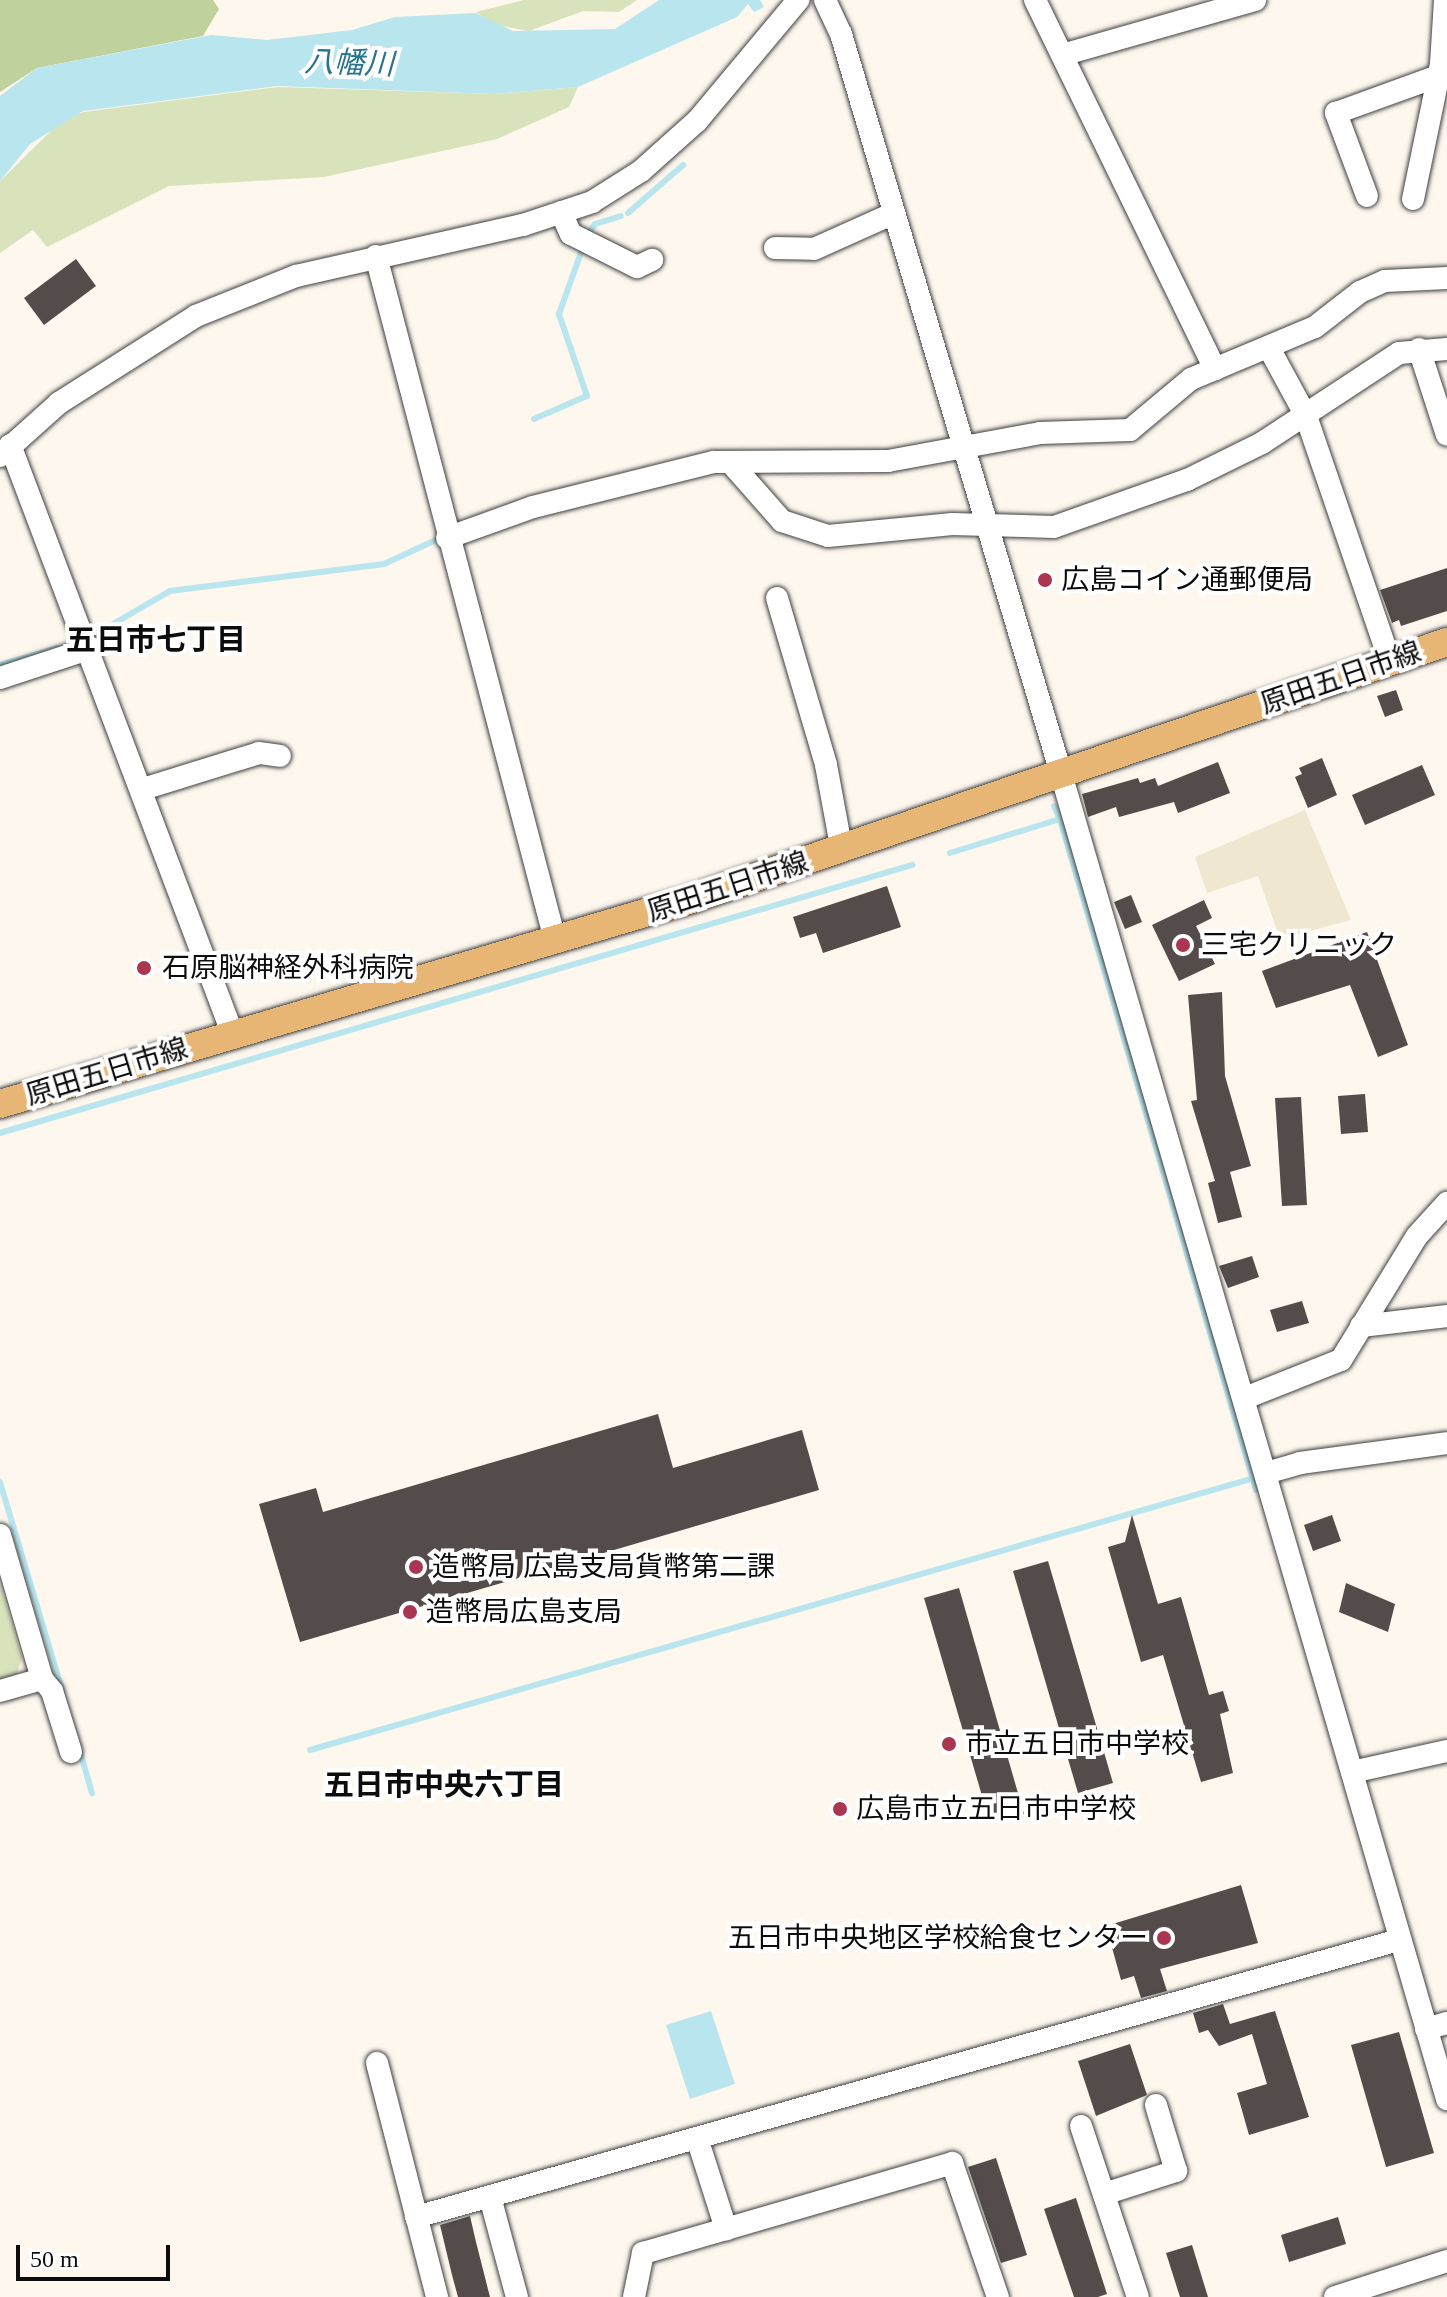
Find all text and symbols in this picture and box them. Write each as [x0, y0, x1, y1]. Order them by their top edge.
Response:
water label: 八幡川 [303, 43, 395, 83]
place label: 広島コイン通郵便局 [1061, 563, 1313, 597]
marker: 広島コイン通郵便局 [1036, 571, 1054, 589]
district label: 五日市七丁目 [66, 622, 246, 658]
street label: 原田五日市線 [1256, 635, 1426, 721]
street label: 原田五日市線 [643, 845, 813, 929]
place label: 三宅クリニック [1201, 928, 1397, 962]
marker: 三宅クリニック [1172, 934, 1194, 956]
place label: 石原脳神経外科病院 [162, 951, 414, 985]
marker: 石原脳神経外科病院 [133, 957, 155, 979]
street label: 原田五日市線 [22, 1031, 192, 1113]
place label: 造幣局 広島支局貨幣第二課 [432, 1550, 775, 1584]
marker: 造幣局 広島支局貨幣第二課 [407, 1558, 425, 1576]
place label: 造幣局広島支局 [426, 1595, 622, 1629]
marker: 造幣局広島支局 [401, 1603, 419, 1621]
place label: 市立五日市中学校 [965, 1727, 1189, 1761]
marker: 市立五日市中学校 [940, 1735, 958, 1753]
district label: 五日市中央六丁目 [324, 1767, 564, 1803]
place label: 広島市立五日市中学校 [856, 1792, 1136, 1826]
marker: 広島市立五日市中学校 [831, 1800, 849, 1818]
place label: 五日市中央地区学校給食センター [728, 1921, 1148, 1955]
marker: 五日市中央地区学校給食センター [1155, 1929, 1173, 1947]
scale bar [20, 2229, 174, 2279]
text: 50 m [30, 2246, 79, 2272]

